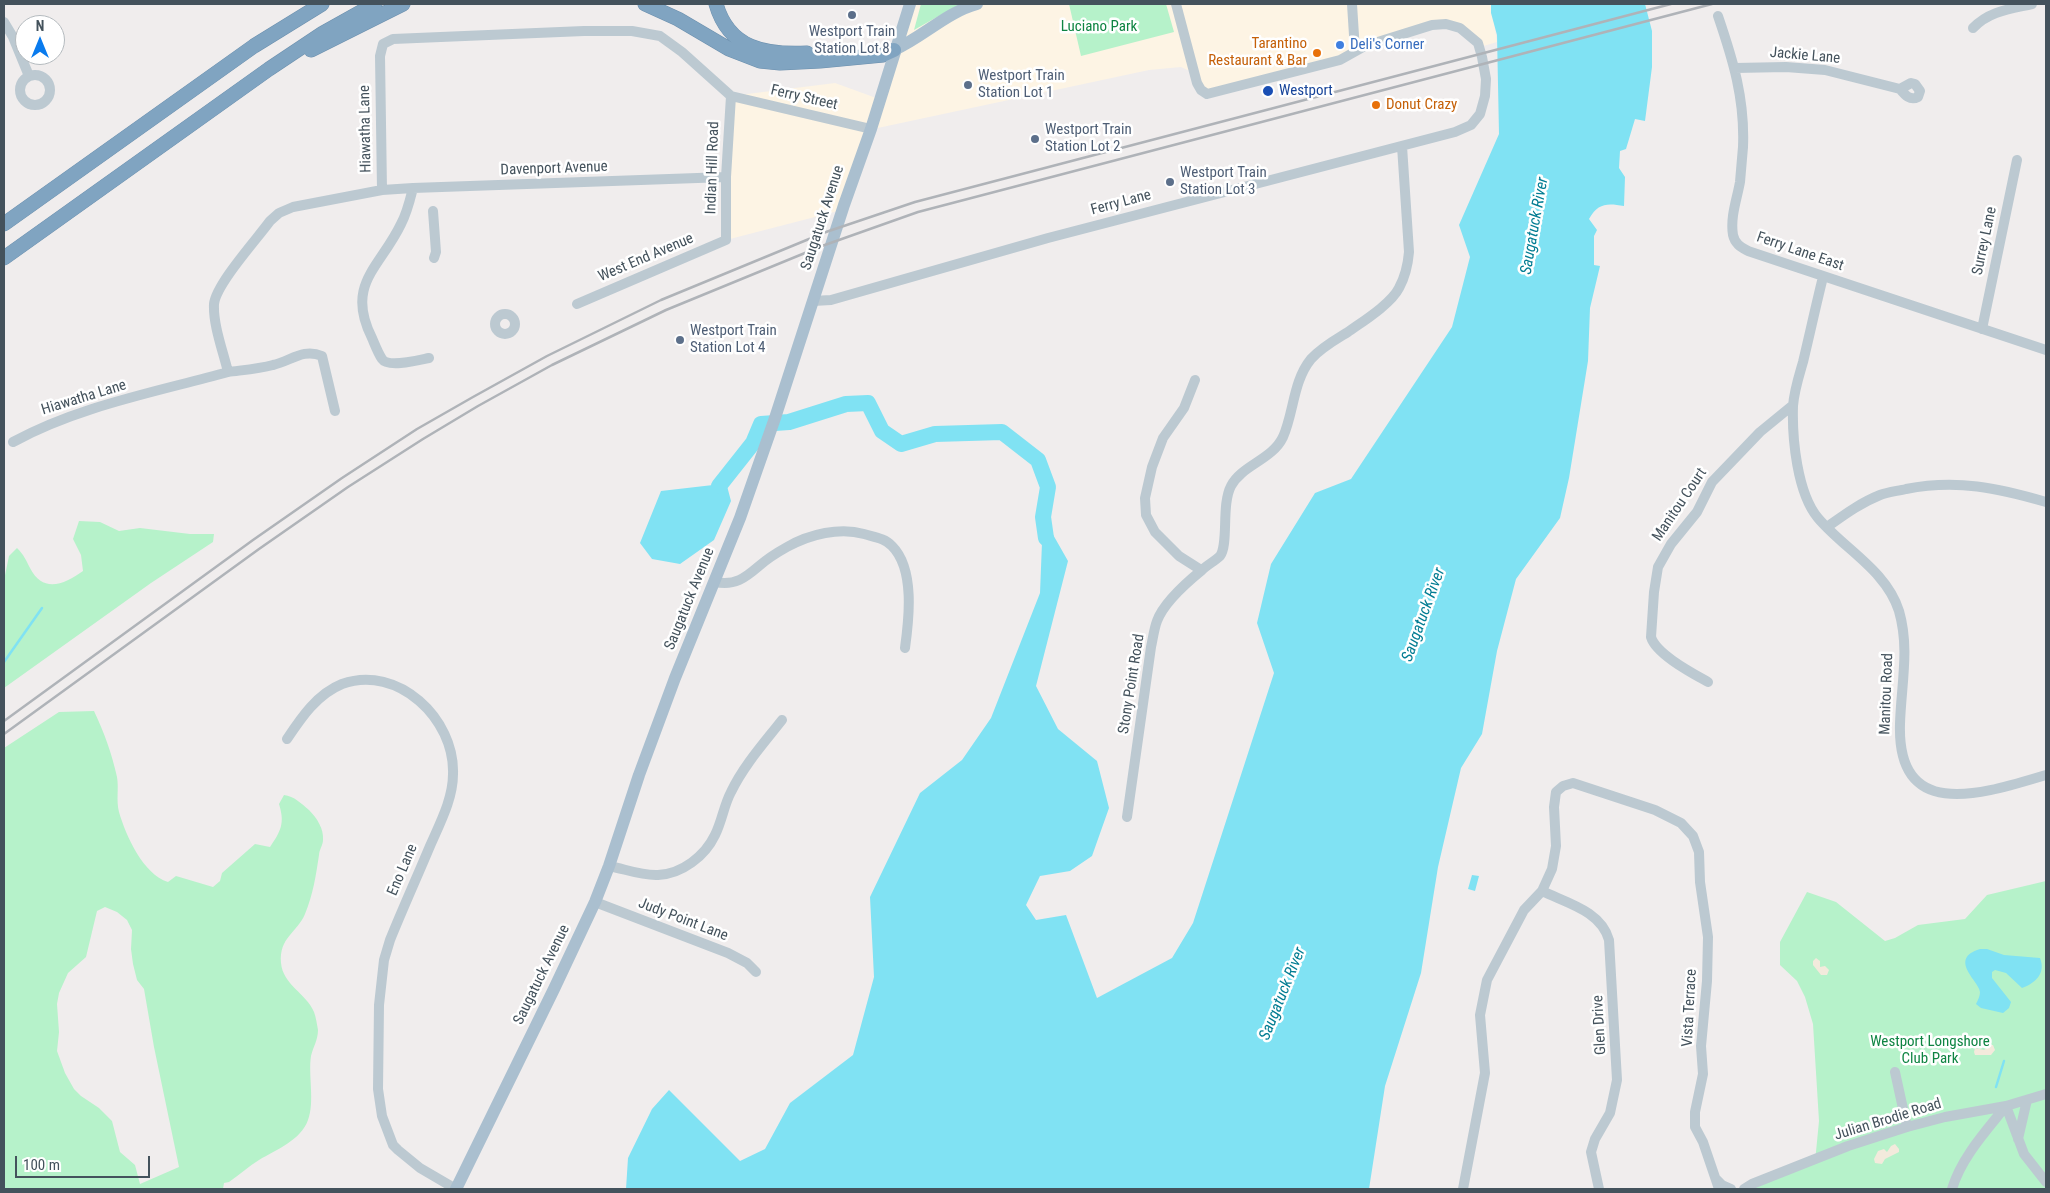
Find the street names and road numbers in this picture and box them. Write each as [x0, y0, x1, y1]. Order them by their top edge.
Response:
street label: Jackie Lane [1769, 44, 1841, 68]
street label: Ferry Street [769, 82, 839, 114]
street label: Hiawatha Lane [356, 85, 376, 173]
street label: Indian Hill Road [702, 121, 724, 215]
street label: Davenport Avenue [500, 158, 608, 180]
street label: Saugatuck Avenue [798, 163, 848, 273]
street label: Ferry Lane [1089, 186, 1153, 220]
street label: Surrey Lane [1969, 205, 2001, 277]
street label: Ferry Lane East [1754, 229, 1846, 275]
street label: West End Avenue [596, 230, 696, 286]
street label: Hiawatha Lane [39, 377, 129, 419]
street label: Manitou Court [1649, 465, 1711, 545]
street label: Saugatuck Avenue [661, 545, 719, 653]
street label: Stony Point Road [1115, 633, 1149, 735]
street label: Manitou Road [1877, 653, 1897, 735]
street label: Eno Lane [384, 841, 422, 899]
street label: Judy Point Lane [636, 895, 730, 945]
street label: Saugatuck Avenue [510, 922, 574, 1028]
street label: Vista Terrace [1679, 969, 1701, 1047]
street label: Glen Drive [1589, 995, 1611, 1055]
street label: Julian Brodie Road [1832, 1095, 1944, 1145]

